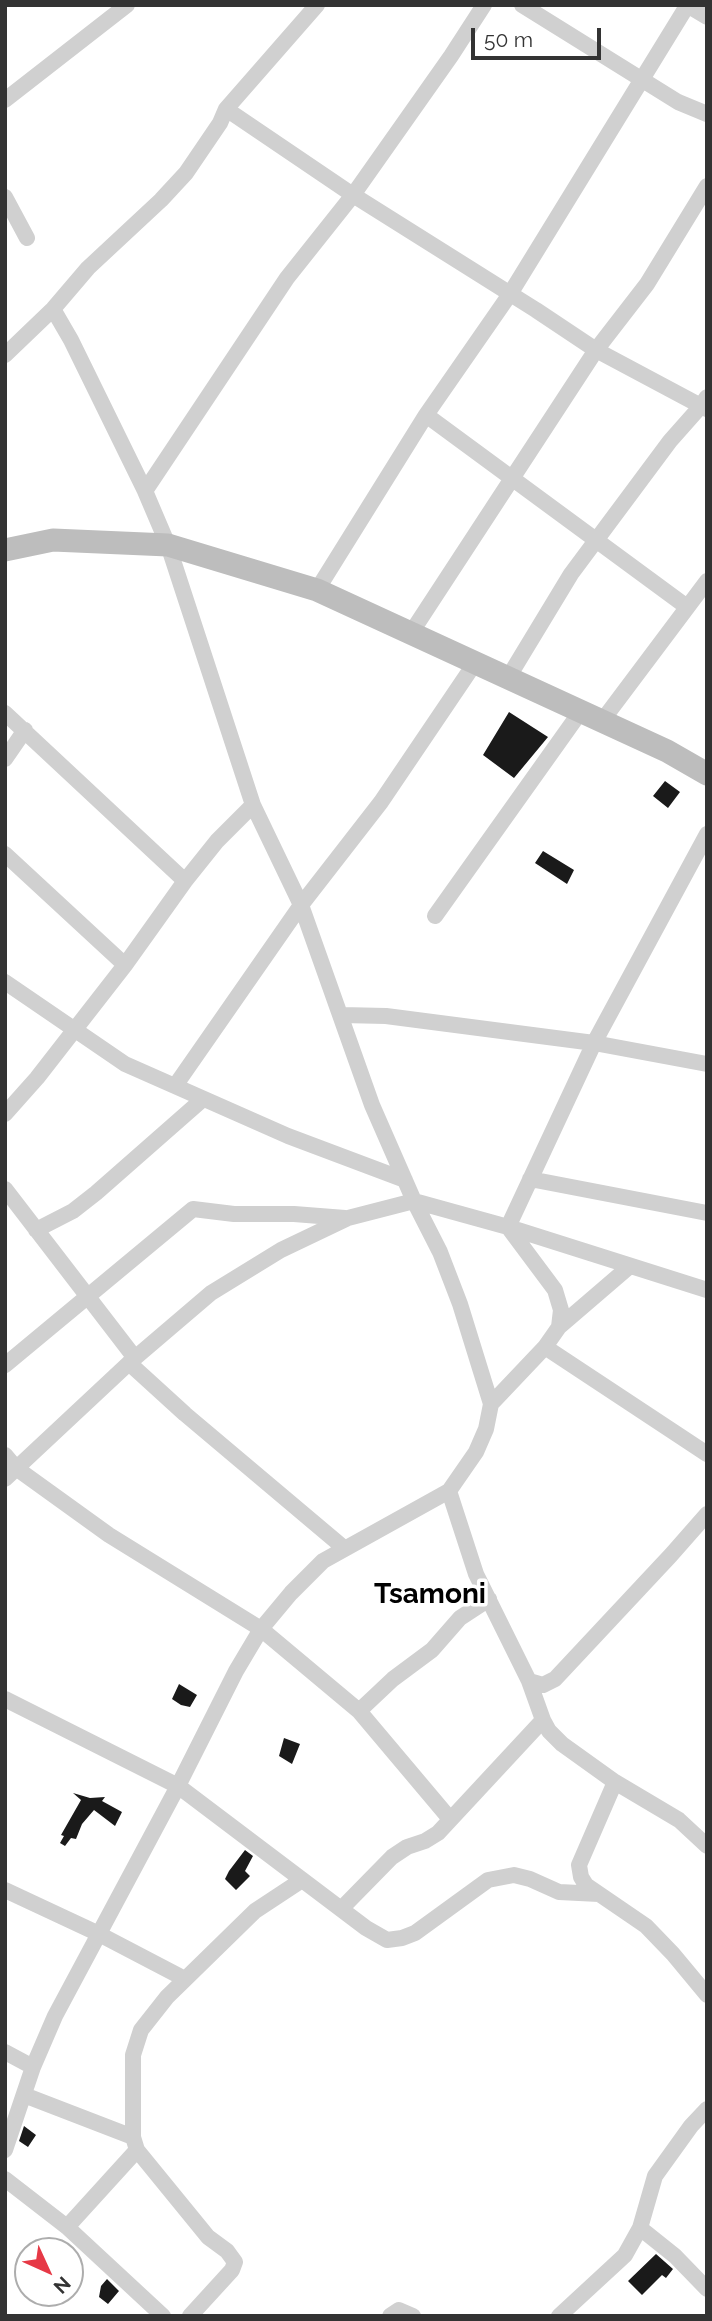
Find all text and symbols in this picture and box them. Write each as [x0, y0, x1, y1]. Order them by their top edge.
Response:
scale bar [474, 14, 604, 58]
text: 50 m [484, 27, 533, 52]
district label: Tsamoni [374, 1578, 486, 1612]
north arrow [14, 2237, 84, 2307]
text: N [50, 2273, 75, 2298]

